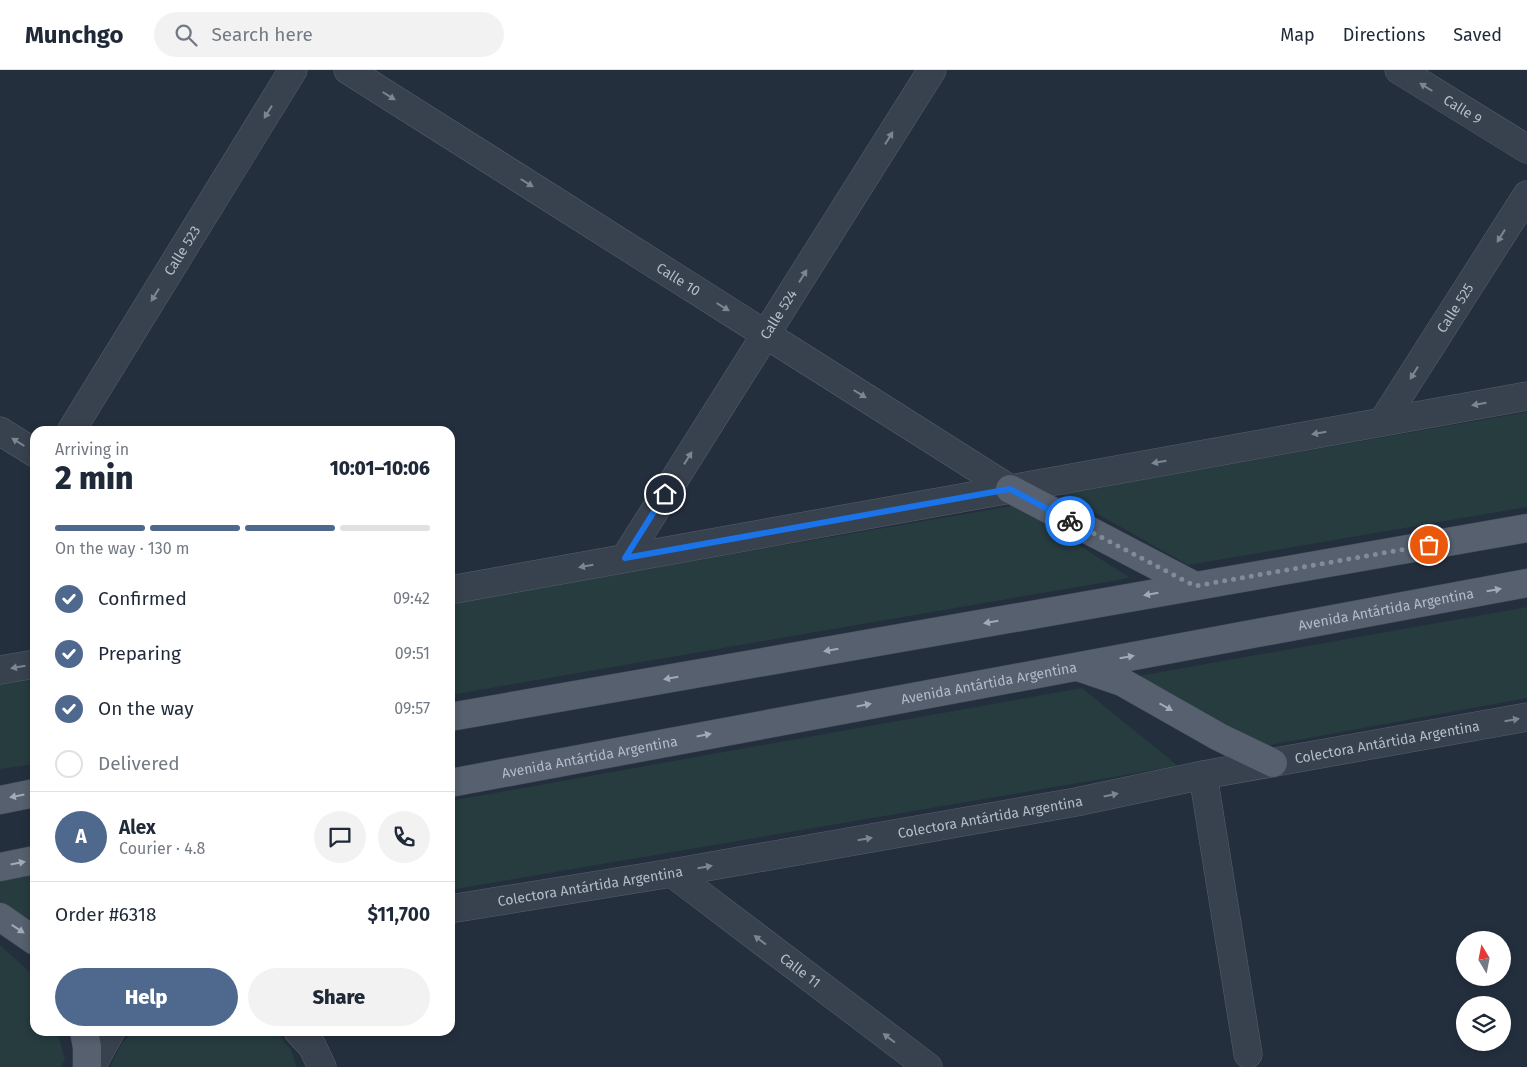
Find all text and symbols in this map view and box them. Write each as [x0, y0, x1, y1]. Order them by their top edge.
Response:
search box [154, 12, 504, 57]
text: Munchgo [25, 21, 124, 49]
icon: search [172, 21, 200, 49]
text: Search here [212, 23, 313, 46]
text: Map [1280, 24, 1315, 46]
text: Directions [1343, 24, 1425, 46]
text: Saved [1453, 24, 1502, 46]
one-way arrow [1419, 82, 1432, 91]
one-way arrow [383, 91, 396, 101]
street label: Calle 9 [1440, 91, 1485, 128]
one-way arrow [263, 105, 273, 118]
one-way arrow [884, 132, 894, 145]
one-way arrow [520, 178, 533, 188]
street label: Calle 523 [160, 222, 204, 278]
one-way arrow [1496, 229, 1506, 242]
street label: Calle 10 [653, 259, 704, 299]
one-way arrow [798, 269, 807, 283]
street label: Calle 525 [1433, 280, 1477, 336]
street label: Calle 524 [756, 286, 801, 342]
one-way arrow [151, 288, 160, 301]
one-way arrow [717, 302, 730, 312]
one-way arrow [1409, 366, 1419, 380]
one-way arrow [854, 390, 867, 399]
one-way arrow [1471, 401, 1487, 409]
one-way arrow [1311, 430, 1327, 438]
one-way arrow [11, 437, 24, 446]
text: Arriving in [55, 440, 129, 459]
one-way arrow [683, 451, 693, 465]
text: 10:01–10:06 [330, 457, 430, 480]
text: 2 min [55, 459, 133, 497]
one-way arrow [1151, 459, 1167, 467]
pin [644, 473, 686, 515]
icon: home [651, 480, 679, 508]
courier [1045, 496, 1095, 546]
icon: bike [1056, 507, 1084, 535]
pin [1408, 524, 1450, 566]
icon: bag [1415, 531, 1443, 559]
text: On the way · 130 m [55, 539, 190, 558]
one-way arrow [578, 562, 594, 570]
icon: check [55, 585, 83, 613]
street label: Avenida Antártida Argentina [1297, 585, 1475, 634]
one-way arrow [1486, 585, 1502, 593]
text: Confirmed [98, 587, 187, 610]
text: 09:42 [393, 589, 430, 608]
one-way arrow [1143, 590, 1159, 598]
one-way arrow [983, 618, 999, 626]
icon: check [55, 640, 83, 668]
text: Preparing [98, 642, 181, 665]
text: 09:51 [395, 644, 430, 663]
one-way arrow [823, 646, 839, 654]
one-way arrow [1119, 652, 1135, 660]
street label: Avenida Antártida Argentina [900, 658, 1078, 708]
one-way arrow [9, 664, 25, 672]
one-way arrow [663, 674, 679, 682]
icon: check [55, 695, 83, 723]
text: On the way [98, 697, 194, 720]
text: 09:57 [394, 699, 430, 718]
one-way arrow [857, 701, 873, 709]
one-way arrow [1159, 703, 1174, 711]
one-way arrow [1504, 716, 1520, 724]
street label: Colectora Antártida Argentina [1293, 717, 1481, 767]
one-way arrow [697, 731, 713, 739]
street label: Avenida Antártida Argentina [500, 732, 679, 782]
text: Delivered [98, 752, 180, 775]
one-way arrow [1104, 790, 1120, 798]
street label: Colectora Antártida Argentina [896, 792, 1084, 842]
one-way arrow [9, 793, 25, 801]
button: chat [314, 811, 366, 863]
button: phone [378, 811, 430, 863]
text: Alex [119, 816, 156, 839]
text: A [75, 825, 87, 848]
one-way arrow [858, 835, 874, 843]
text: Courier · 4.8 [119, 839, 205, 858]
one-way arrow [10, 859, 26, 867]
street label: Colectora Antártida Argentina [496, 863, 684, 910]
one-way arrow [698, 863, 714, 871]
text: Order #6318 [55, 903, 156, 926]
text: $11,700 [367, 903, 430, 926]
one-way arrow [11, 924, 25, 933]
north arrow [1456, 931, 1511, 986]
map controls [1456, 931, 1511, 1051]
one-way arrow [754, 934, 767, 945]
street label: Calle 11 [777, 949, 824, 991]
button: Help [55, 968, 238, 1026]
button: Share [248, 968, 430, 1026]
button: layers [1456, 996, 1511, 1051]
one-way arrow [883, 1032, 896, 1043]

